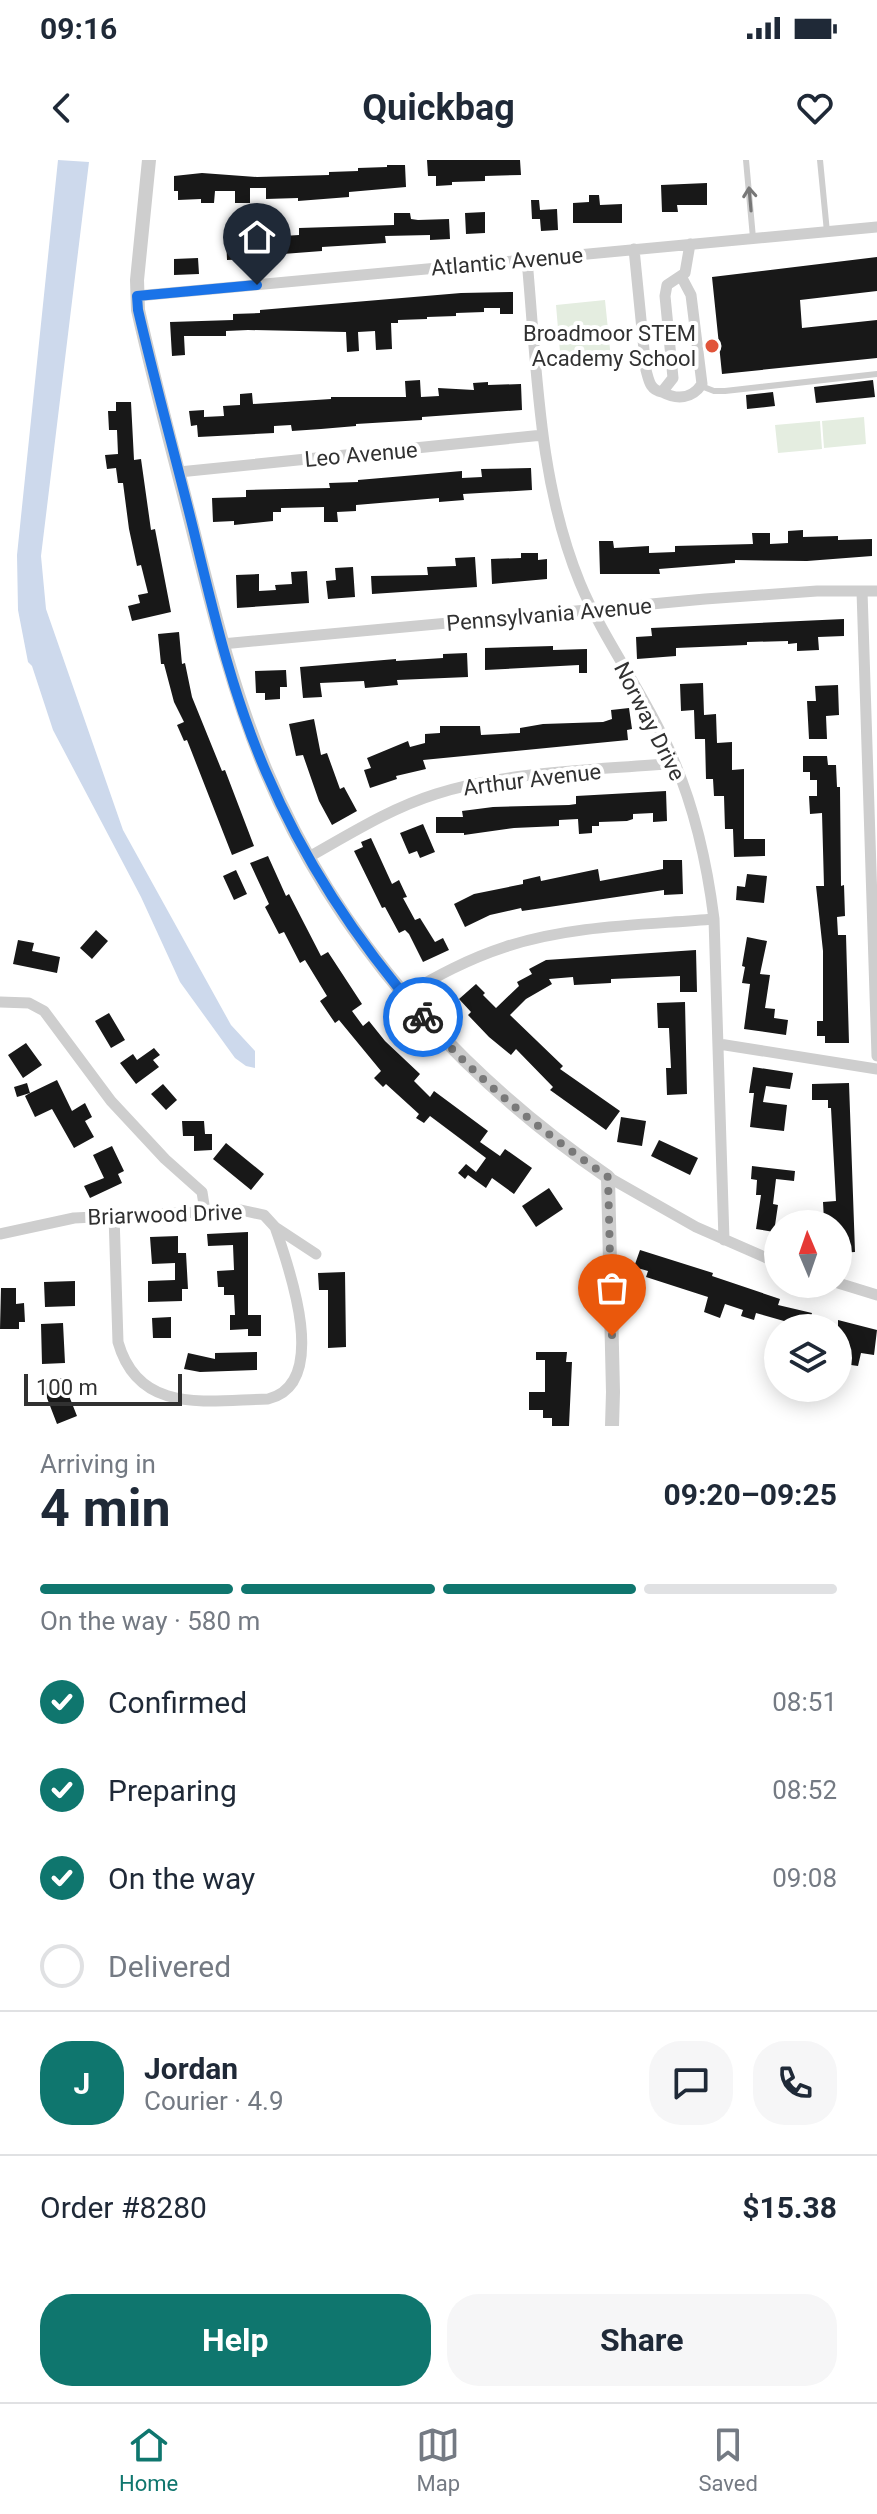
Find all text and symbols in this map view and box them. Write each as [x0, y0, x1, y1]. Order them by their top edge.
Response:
text: 09:16 [40, 11, 117, 46]
icon: back [40, 86, 84, 130]
icon: heart [793, 86, 837, 130]
text: Quickbag [362, 87, 515, 129]
one-way arrow [742, 186, 757, 213]
pin [223, 203, 291, 285]
icon: home [235, 215, 279, 259]
street label: Atlantic Avenue [430, 242, 584, 281]
place label: Broadmoor STEM Academy School [523, 321, 696, 371]
marker: Broadmoor STEM Academy School [703, 337, 721, 355]
street label: Leo Avenue [303, 437, 419, 472]
street label: Pennsylvania Avenue [445, 593, 653, 636]
street label: Norway Drive [609, 658, 690, 785]
street label: Arthur Avenue [462, 759, 602, 800]
courier [383, 977, 463, 1057]
icon: bike [401, 995, 445, 1039]
street label: Briarwood Drive [87, 1199, 243, 1230]
north arrow [764, 1210, 852, 1298]
map controls [764, 1210, 852, 1402]
pin [578, 1254, 646, 1336]
icon: bag [590, 1266, 634, 1310]
button: layers [764, 1314, 852, 1402]
scale bar [24, 1370, 182, 1406]
text: 100 m [36, 1375, 98, 1400]
text: Arriving in [40, 1449, 156, 1479]
text: 09:20–09:25 [663, 1477, 837, 1512]
text: 4 min [40, 1478, 171, 1539]
text: On the way · 580 m [40, 1606, 260, 1636]
icon: check [40, 1680, 84, 1724]
text: Confirmed [108, 1685, 247, 1720]
text: 08:51 [772, 1687, 837, 1717]
icon: check [40, 1768, 84, 1812]
text: Preparing [108, 1773, 237, 1808]
text: 08:52 [772, 1775, 837, 1805]
icon: check [40, 1856, 84, 1900]
text: On the way [108, 1861, 255, 1896]
text: 09:08 [772, 1863, 837, 1893]
text: Delivered [108, 1949, 231, 1984]
button: chat [649, 2041, 733, 2125]
button: phone [753, 2041, 837, 2125]
text: Jordan [144, 2051, 238, 2086]
text: J [74, 2066, 90, 2101]
text: Courier · 4.9 [144, 2086, 284, 2116]
text: Order #8280 [40, 2190, 207, 2225]
text: $15.38 [742, 2190, 837, 2225]
button: Help [40, 2294, 431, 2386]
button: Share [447, 2294, 837, 2386]
tab: Home [119, 2423, 178, 2496]
tab: Map [416, 2423, 460, 2496]
tab: Saved [698, 2423, 758, 2496]

